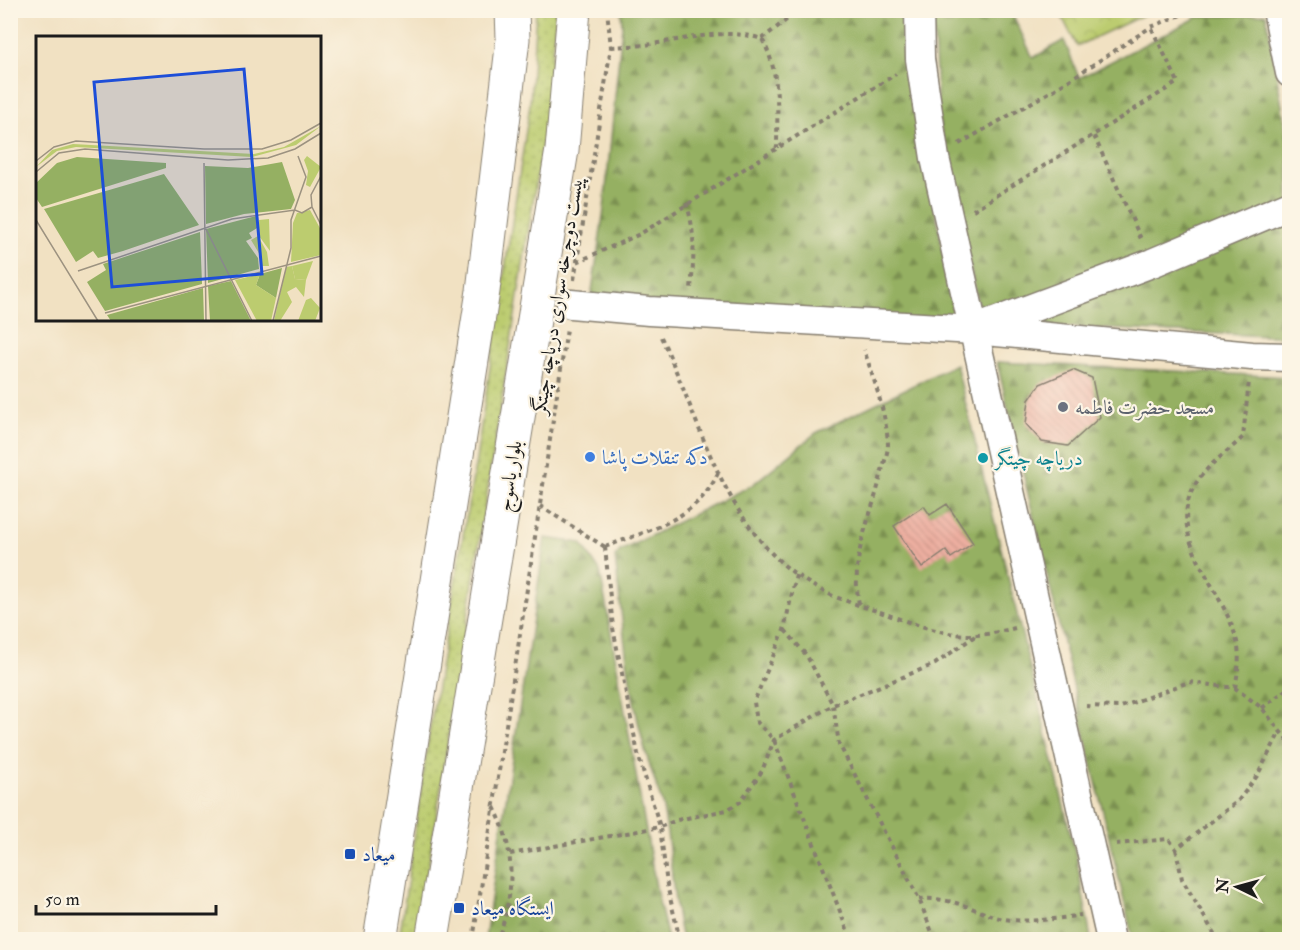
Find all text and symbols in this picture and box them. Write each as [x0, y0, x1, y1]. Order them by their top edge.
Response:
inset map [36, 36, 321, 321]
street label: پیست دوچرخه سواری دریاچه چیتگر [526, 174, 590, 418]
place label: مسجد حضرت فاطمه [1075, 395, 1214, 421]
marker: مسجد حضرت فاطمه [1056, 400, 1070, 414]
street label: بلوار یاسوج [492, 439, 532, 514]
place label: دکه تنقلات پاشا [602, 445, 708, 472]
place label: دریاچه چیتگر [993, 446, 1083, 472]
marker: دکه تنقلات پاشا [583, 450, 597, 464]
marker: دریاچه چیتگر [976, 451, 990, 465]
place label: میعاد [362, 842, 396, 867]
marker: میعاد [343, 847, 357, 861]
north arrow [1207, 857, 1267, 917]
text: N [1212, 877, 1234, 895]
scale bar [36, 878, 216, 916]
text: 50 m [45, 888, 80, 911]
place label: ایستگاه میعاد [471, 895, 554, 921]
marker: ایستگاه میعاد [452, 901, 466, 915]

